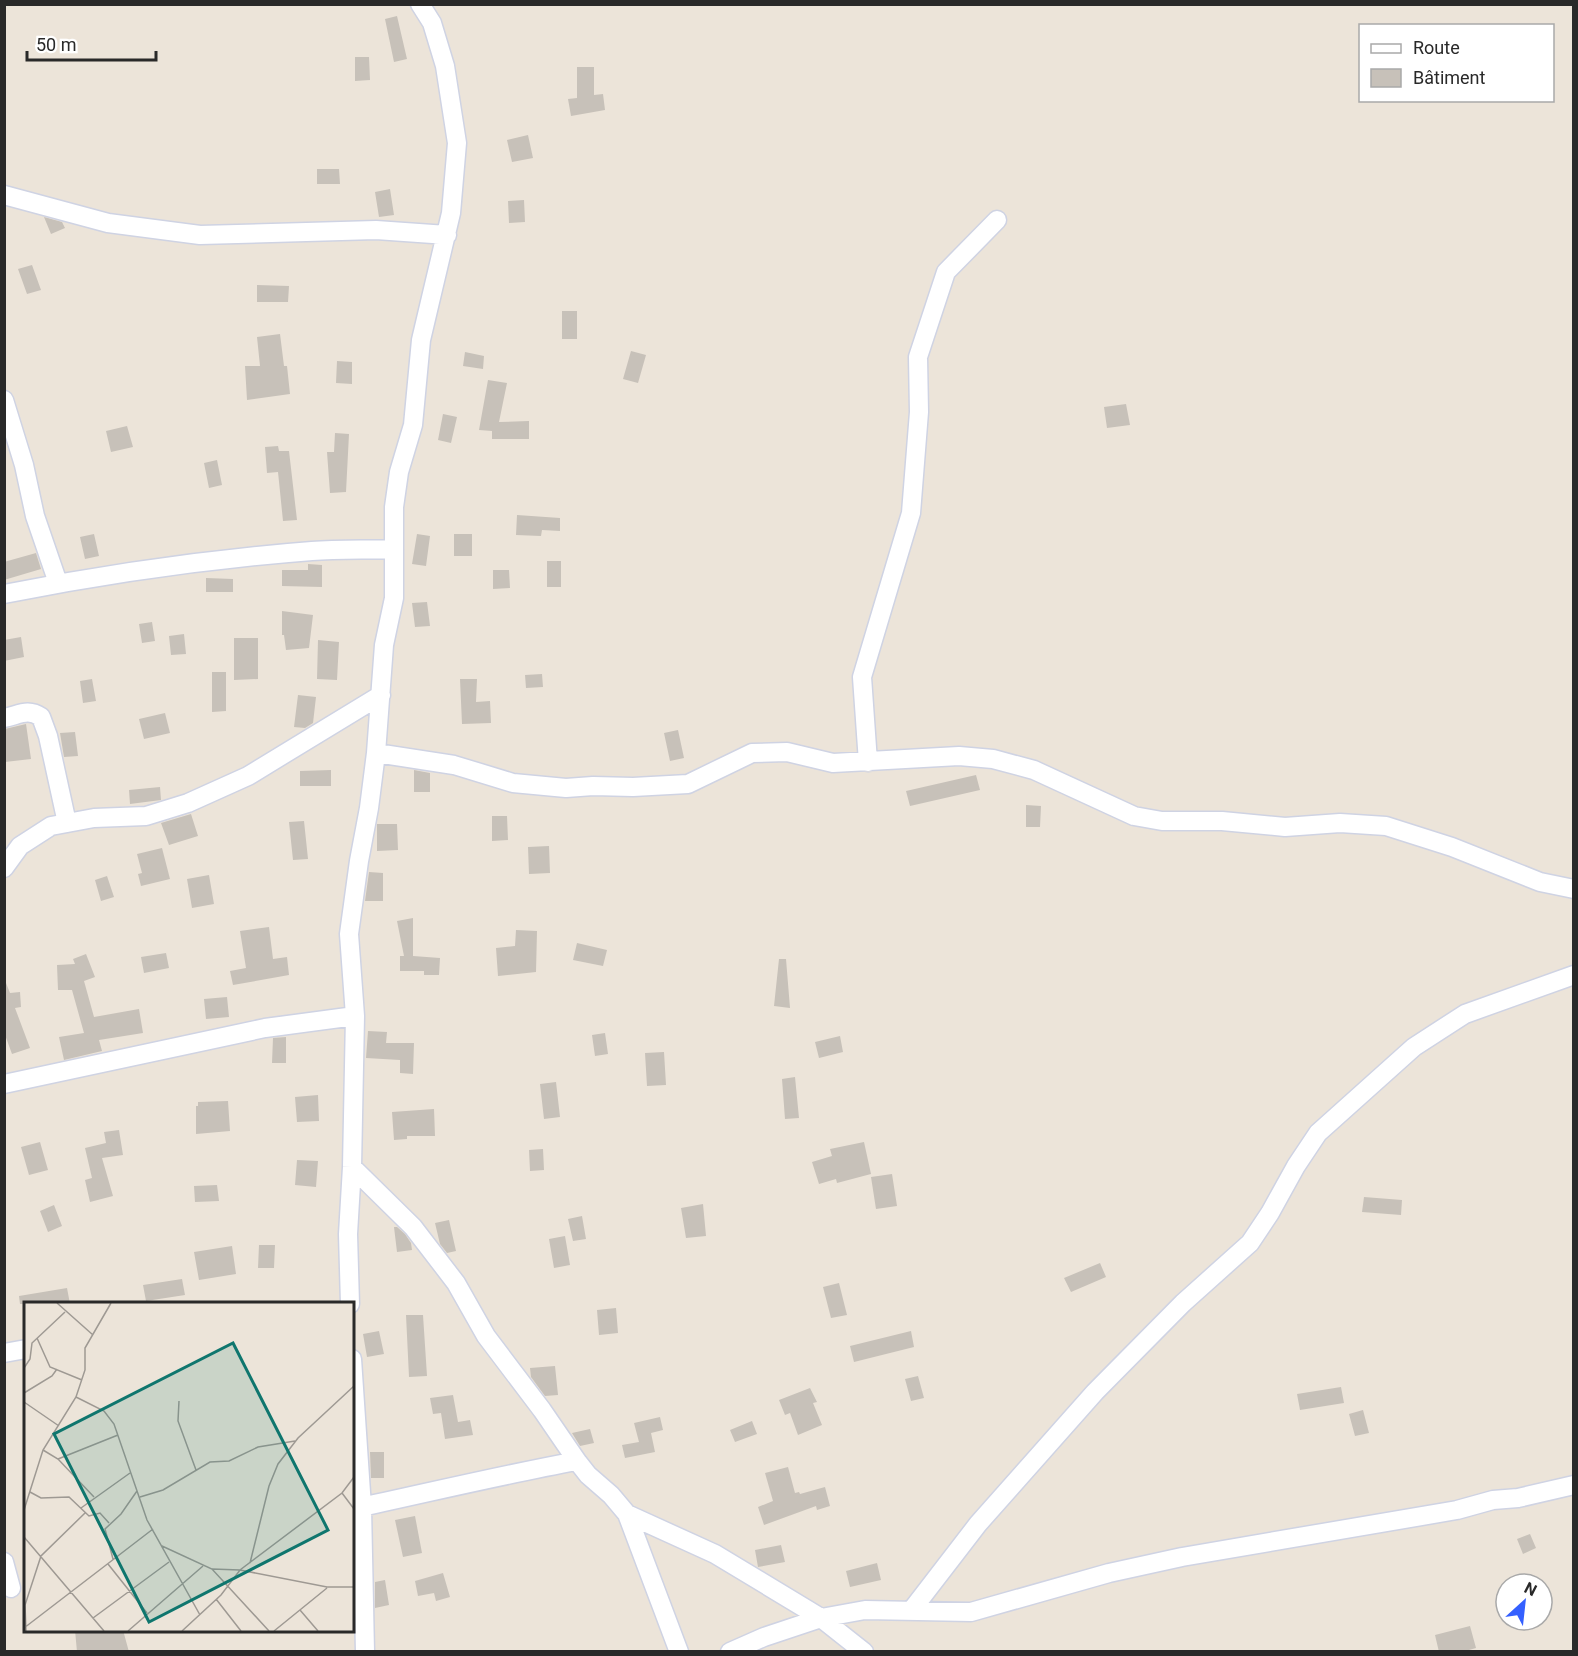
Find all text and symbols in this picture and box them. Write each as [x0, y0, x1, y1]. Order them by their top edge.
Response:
scale bar [27, 24, 156, 62]
legend [1359, 24, 1554, 102]
text: 50 m [36, 34, 76, 55]
text: Route [1413, 37, 1460, 58]
text: Bâtiment [1413, 67, 1486, 88]
inset map [24, 1302, 354, 1632]
north arrow [1494, 1572, 1554, 1632]
text: N [1521, 1578, 1540, 1600]

